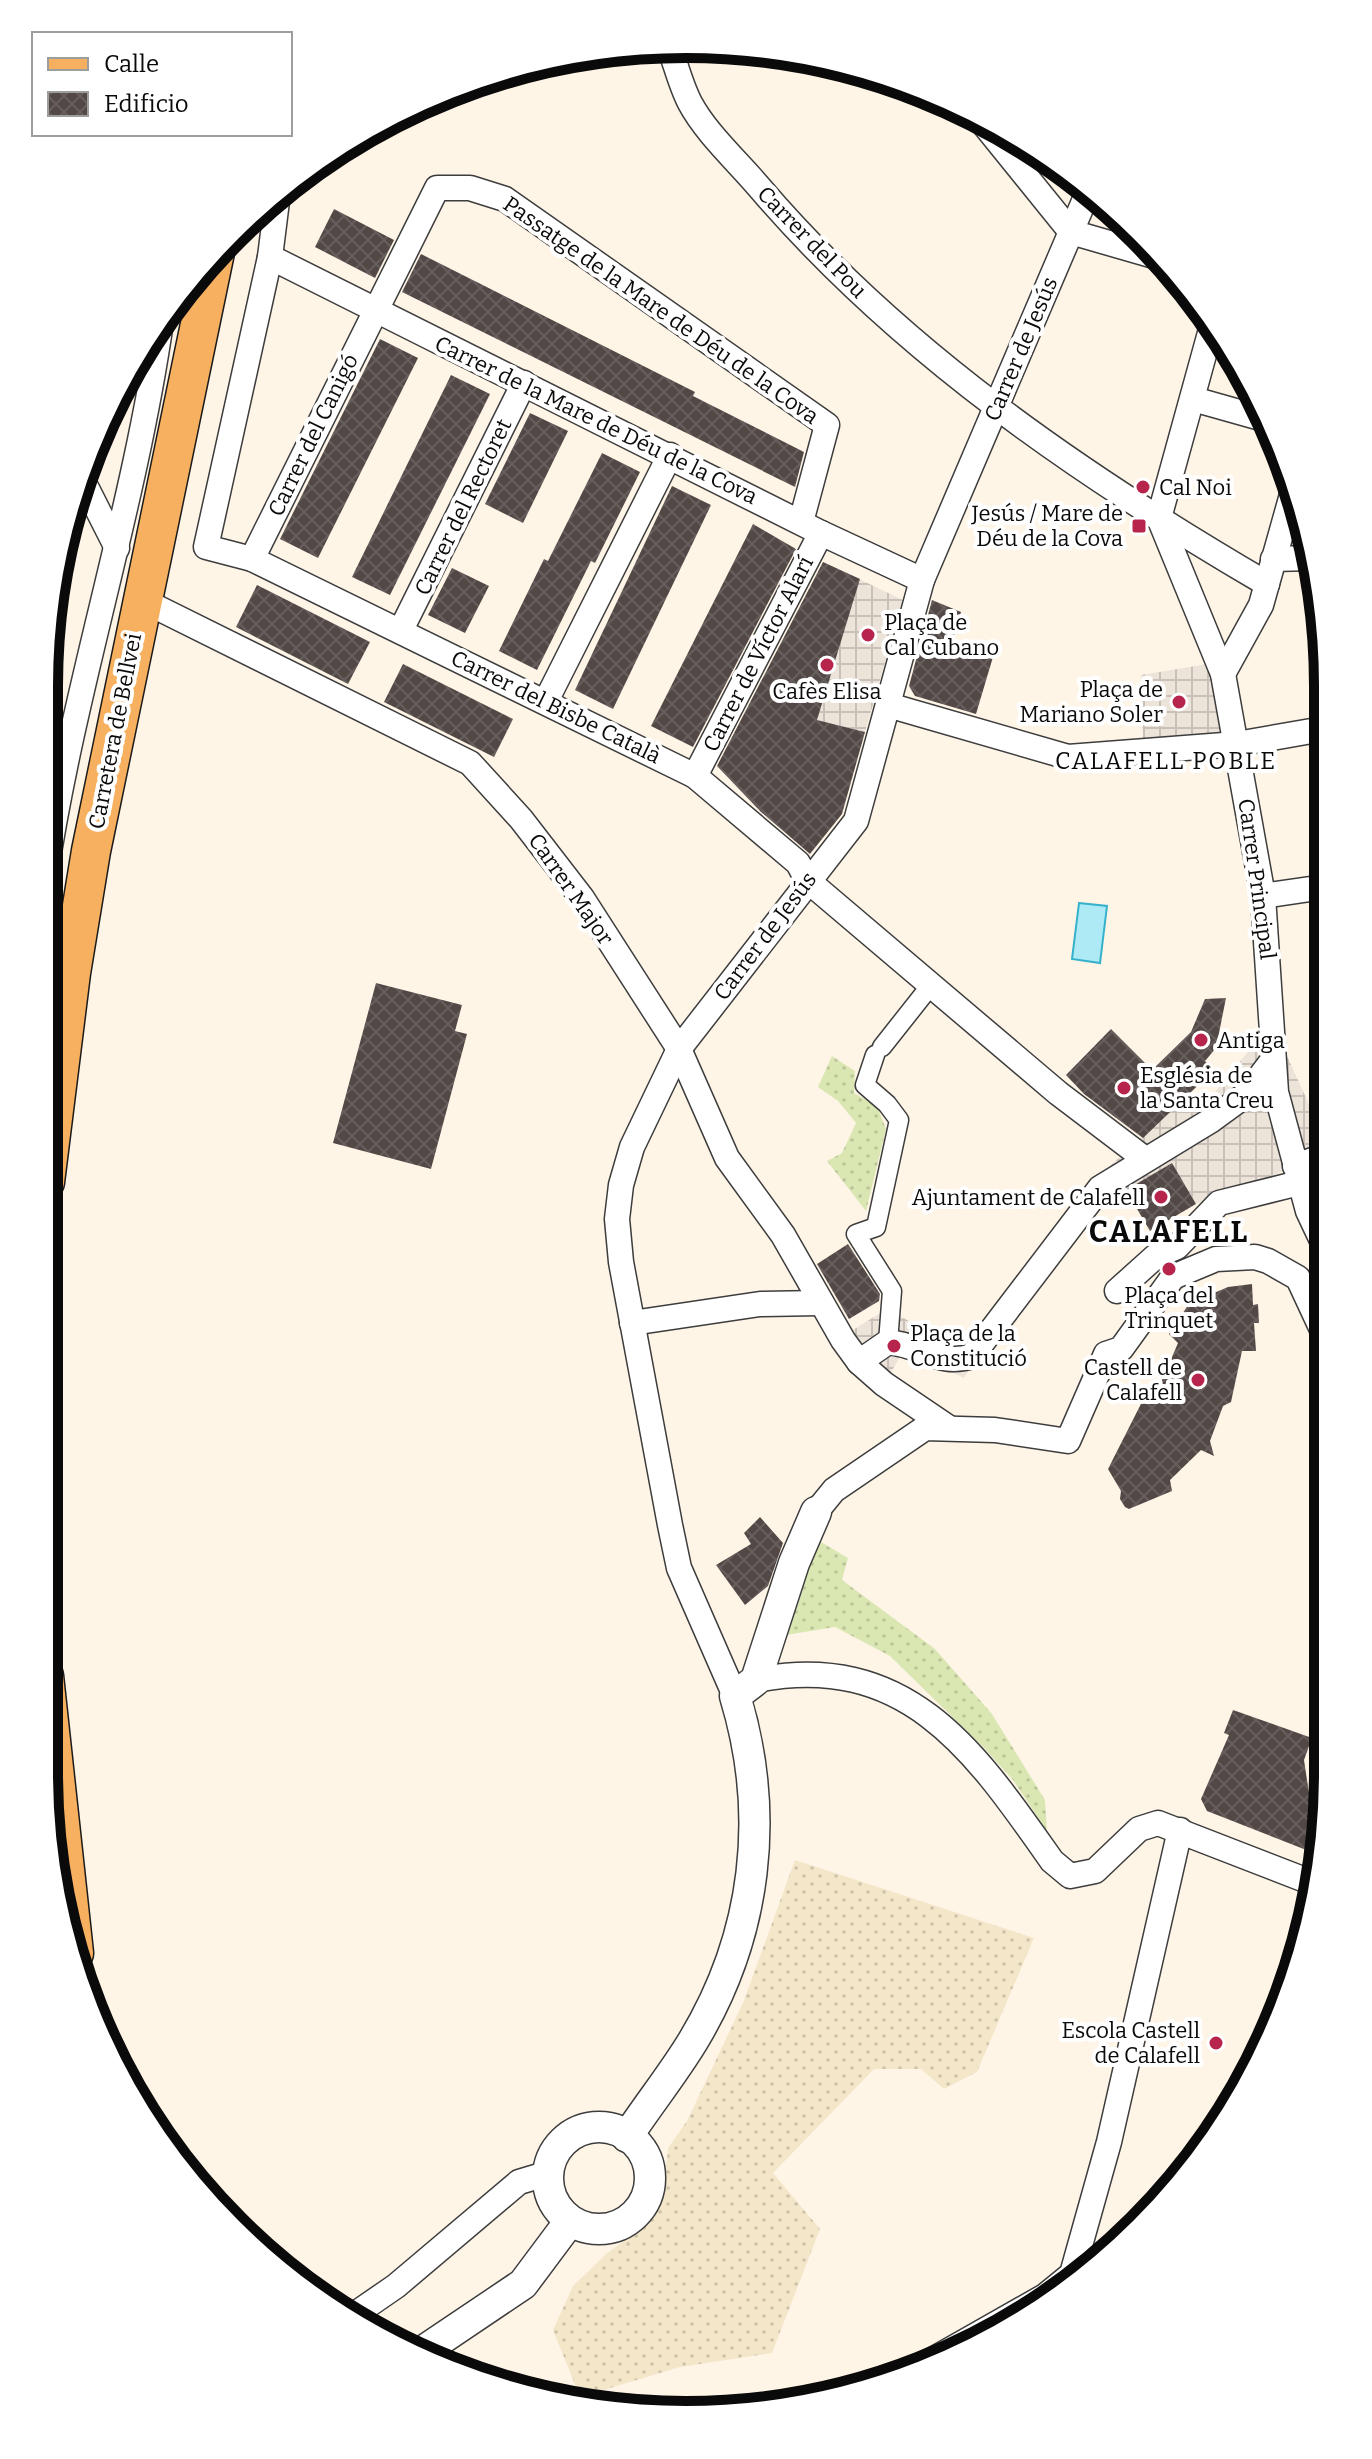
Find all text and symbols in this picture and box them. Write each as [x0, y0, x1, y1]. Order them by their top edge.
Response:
legend [32, 32, 292, 136]
text: Calle [104, 50, 159, 78]
text: Edificio [104, 90, 189, 118]
street label: Carrer del Pou [752, 180, 872, 304]
street label: Passatge de la Mare de Déu de la Cova [498, 190, 824, 430]
street label: Carrer de Jesús [979, 273, 1063, 425]
street label: Carrer de la Mare de Déu de la Cova [430, 330, 762, 510]
street label: Carrer del Canigó [262, 349, 364, 521]
street label: Carrer del Rectoret [409, 414, 517, 600]
place label: Cal Noi [1159, 474, 1232, 501]
marker: Cal Noi [1134, 478, 1152, 496]
place label: Jesús / Mare de Déu de la Cova [971, 500, 1123, 552]
marker: Jesús / Mare de Déu de la Cova [1130, 517, 1148, 535]
street label: Carrer de Víctor Alarí [697, 551, 819, 756]
place label: Plaça de Cal Cubano [884, 609, 999, 661]
marker: Plaça de Cal Cubano [859, 626, 877, 644]
street label: Carretera de Bellvei [83, 630, 147, 831]
street label: Carrer del Bisbe Català [447, 644, 665, 770]
marker: Cafès Elisa [818, 656, 836, 674]
place label: Plaça de Mariano Soler [1019, 676, 1163, 728]
place label: Cafès Elisa [772, 678, 882, 705]
marker: Plaça de Mariano Soler [1170, 693, 1188, 711]
district label: CALAFELL POBLE [1055, 747, 1277, 775]
street label: Carrer Principal [1232, 797, 1282, 961]
street label: Carrer Major [523, 828, 620, 950]
street label: Carrer de Jesús [708, 866, 822, 1006]
place label: Antiga [1217, 1027, 1285, 1054]
marker: Antiga [1192, 1031, 1210, 1049]
place label: Església de la Santa Creu [1140, 1062, 1274, 1114]
marker: Església de la Santa Creu [1115, 1079, 1133, 1097]
place label: Ajuntament de Calafell [912, 1184, 1145, 1211]
marker: Ajuntament de Calafell [1152, 1188, 1170, 1206]
district label: CALAFELL [1089, 1214, 1249, 1250]
marker: Plaça del Trinquet [1160, 1260, 1178, 1278]
place label: Plaça del Trinquet [1124, 1282, 1214, 1334]
place label: Plaça de la Constitució [910, 1320, 1027, 1372]
marker: Plaça de la Constitució [885, 1337, 903, 1355]
place label: Castell de Calafell [1084, 1354, 1182, 1406]
marker: Castell de Calafell [1189, 1371, 1207, 1389]
place label: Escola Castell de Calafell [1062, 2017, 1200, 2069]
marker: Escola Castell de Calafell [1207, 2034, 1225, 2052]

